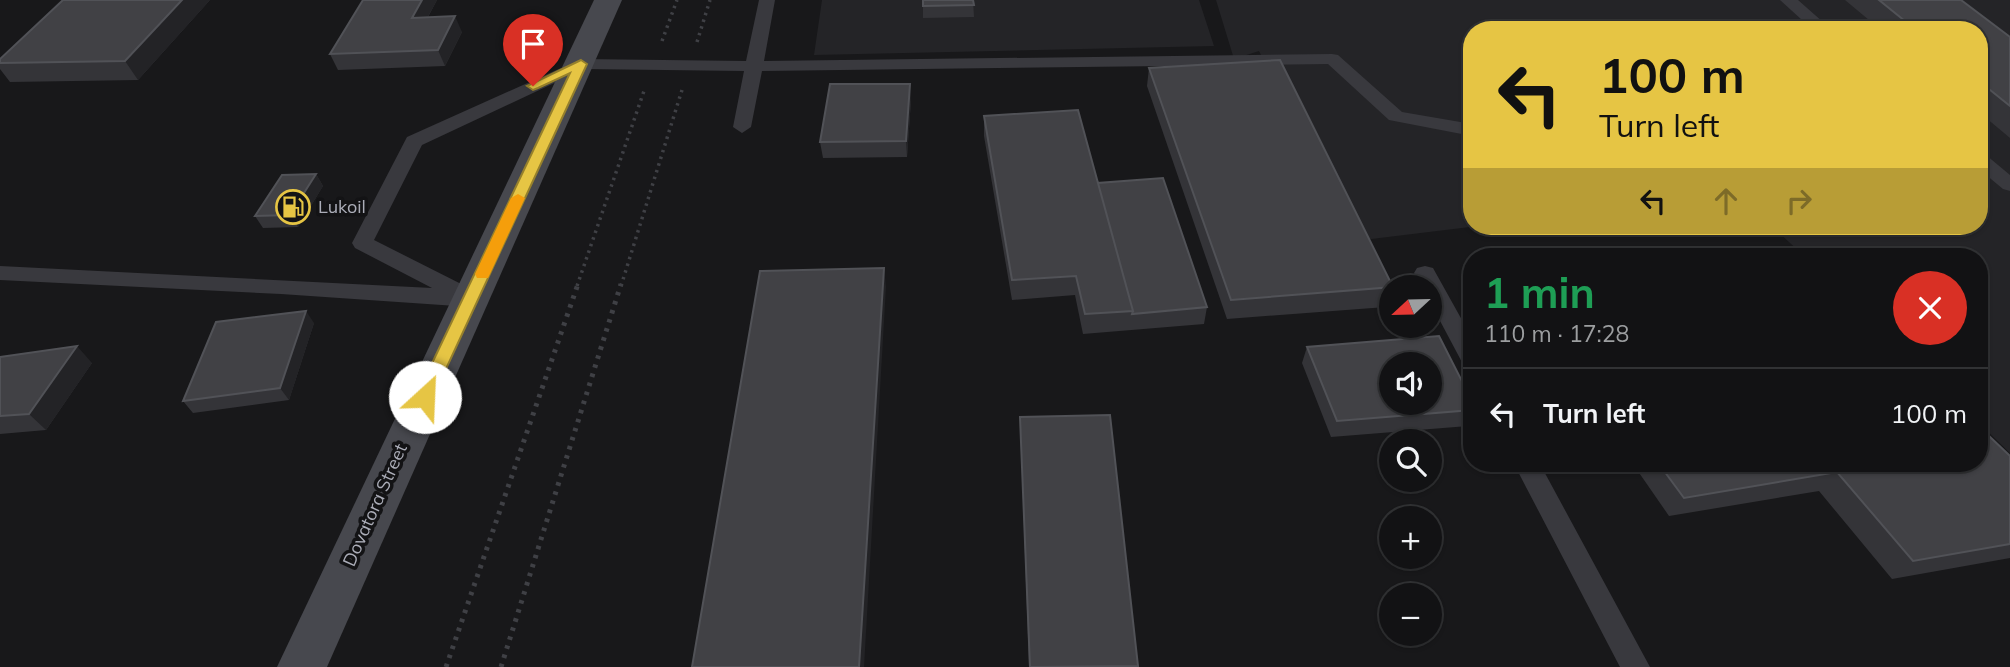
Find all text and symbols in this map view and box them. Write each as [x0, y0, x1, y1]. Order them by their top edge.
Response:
pin [503, 14, 563, 86]
icon: arrive [514, 25, 552, 63]
text: 100 m [1599, 44, 1745, 105]
icon: left [1484, 49, 1575, 140]
text: Turn left [1599, 105, 1719, 145]
icon: left [1634, 182, 1672, 220]
icon: ahead [1707, 182, 1745, 220]
icon: right [1780, 182, 1818, 220]
fuel station icon: Lukoil [274, 188, 312, 226]
place label: Lukoil [318, 195, 366, 218]
text: 1 min [1484, 266, 1595, 319]
button: close [1893, 271, 1967, 345]
north arrow [1379, 275, 1442, 338]
map controls [1379, 275, 1442, 646]
text: 110 m · 17:28 [1484, 319, 1629, 348]
button: sound [1379, 352, 1442, 415]
position arrow [388, 360, 462, 434]
icon: left [1484, 395, 1522, 433]
text: Turn left [1543, 397, 1645, 430]
text: 100 m [1891, 397, 1967, 430]
button: search [1379, 429, 1442, 492]
street label: Dovatora Street [337, 440, 412, 570]
button: + [1379, 506, 1442, 569]
button: − [1379, 583, 1442, 646]

